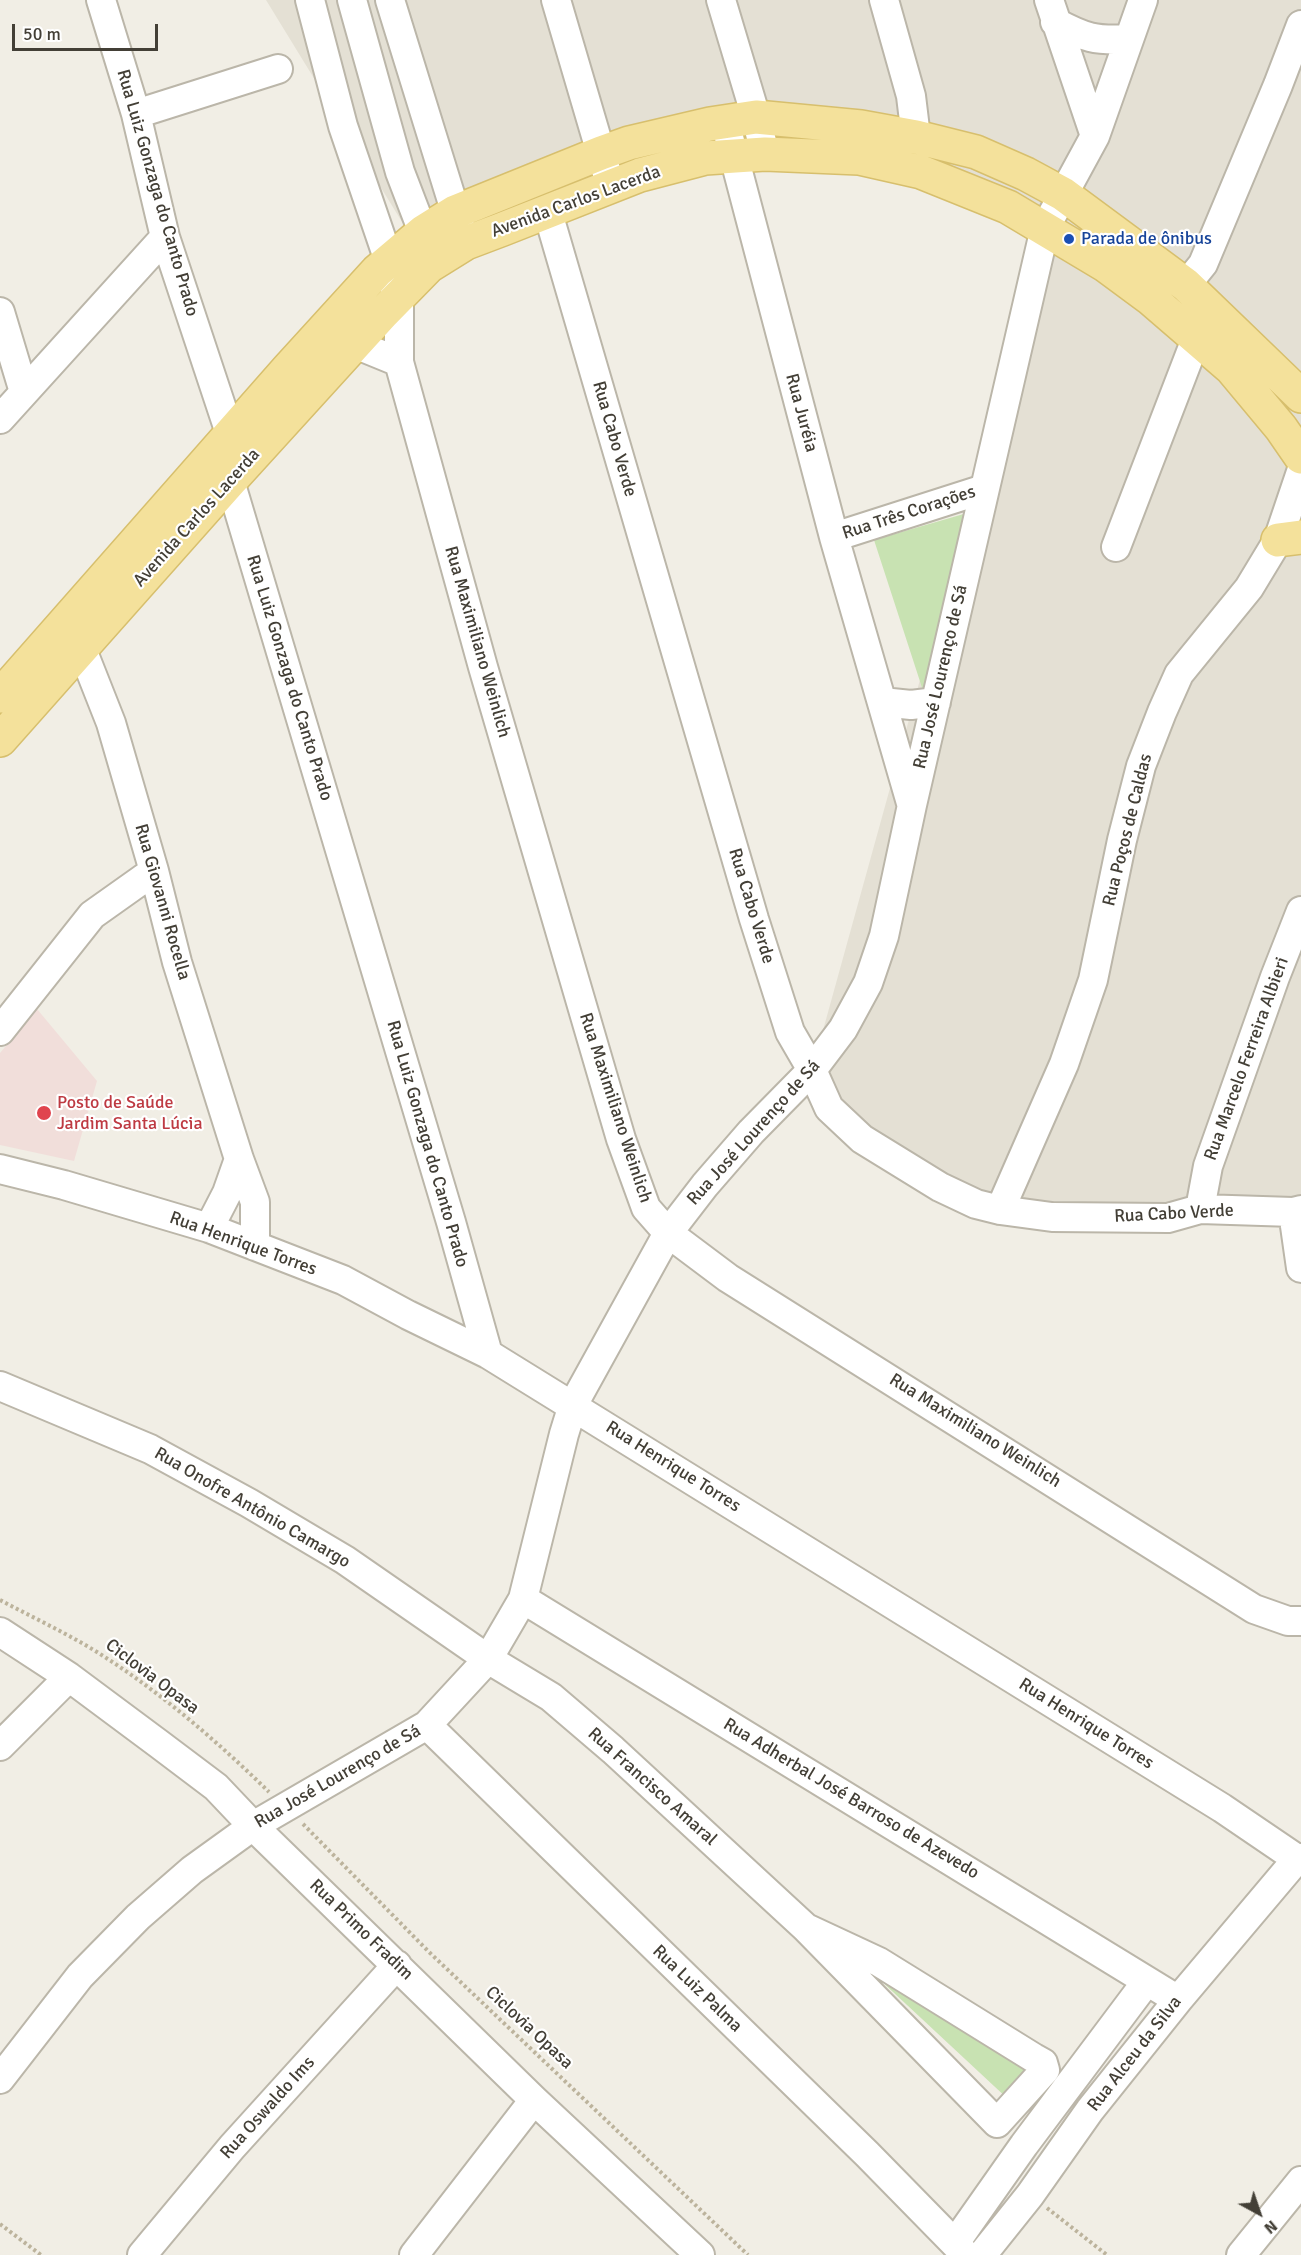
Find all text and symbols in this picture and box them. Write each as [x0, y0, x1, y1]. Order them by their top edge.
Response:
scale bar [15, 12, 160, 50]
text: 50 m [23, 23, 61, 45]
street label: Rua Luiz Gonzaga do Canto Prado [111, 67, 203, 319]
street label: Avenida Carlos Lacerda [488, 161, 664, 243]
place label: Parada de ônibus [1081, 228, 1212, 250]
marker: Parada de ônibus [1062, 232, 1076, 246]
street label: Rua Juréia [780, 371, 822, 455]
street label: Rua Cabo Verde [587, 379, 641, 499]
street label: Avenida Carlos Lacerda [129, 444, 265, 592]
street label: Rua Três Corações [840, 481, 978, 545]
street label: Rua Maximiliano Weinlich [439, 544, 515, 740]
street label: Rua Luiz Gonzaga do Canto Prado [241, 553, 337, 803]
street label: Rua José Lourenço de Sá [909, 583, 973, 771]
street label: Rua Poços de Caldas [1099, 752, 1157, 908]
street label: Rua Giovanni Rocella [129, 821, 195, 983]
street label: Rua Cabo Verde [723, 846, 779, 966]
street label: Rua Marcelo Ferreira Albieri [1200, 954, 1294, 1164]
street label: Rua Maximiliano Weinlich [574, 1010, 656, 1206]
street label: Rua Luiz Gonzaga do Canto Prado [381, 1018, 473, 1270]
street label: Rua José Lourenço de Sá [683, 1056, 825, 1210]
place label: Posto de Saúde Jardim Santa Lúcia [57, 1092, 203, 1134]
marker: Posto de Saúde Jardim Santa Lúcia [35, 1104, 53, 1122]
street label: Rua Cabo Verde [1114, 1200, 1234, 1228]
street label: Rua Henrique Torres [167, 1207, 319, 1281]
street label: Rua Maximiliano Weinlich [885, 1369, 1065, 1493]
street label: Rua Henrique Torres [602, 1417, 744, 1517]
street label: Rua Onofre Antônio Camargo [150, 1443, 354, 1573]
street label: Ciclovia Opasa [101, 1635, 203, 1719]
street label: Rua Henrique Torres [1015, 1674, 1157, 1774]
street label: Rua Adherbal José Barroso de Azevedo [719, 1714, 983, 1884]
street label: Rua José Lourenço de Sá [251, 1721, 425, 1833]
street label: Rua Francisco Amaral [583, 1723, 721, 1851]
street label: Rua Primo Fradim [305, 1875, 417, 1985]
street label: Rua Luiz Palma [648, 1941, 746, 2037]
street label: Ciclovia Opasa [481, 1982, 577, 2074]
street label: Rua Alceu da Silva [1083, 1992, 1187, 2116]
street label: Rua Oswaldo Ims [216, 2052, 320, 2164]
north arrow [1229, 2183, 1289, 2243]
text: N [1260, 2216, 1281, 2238]

